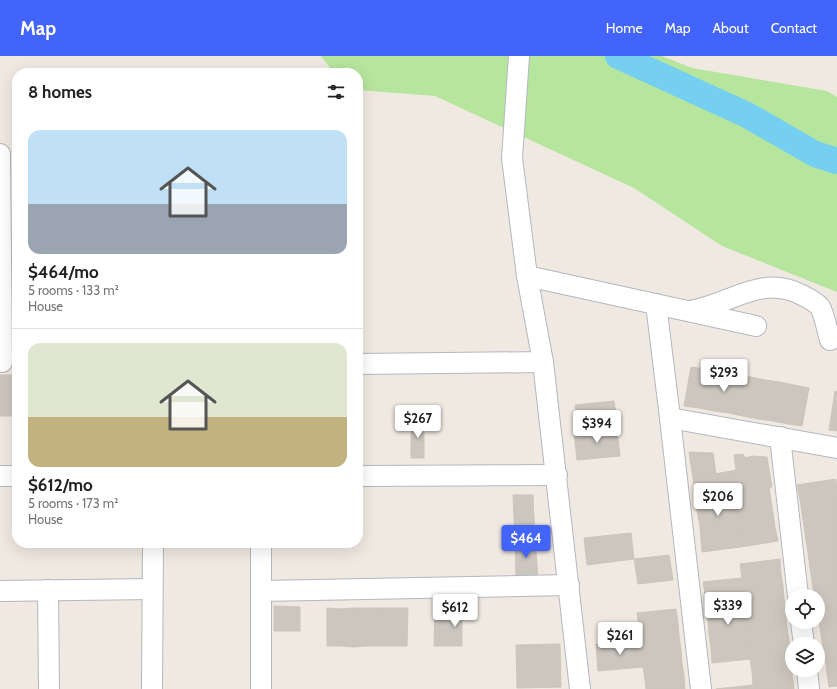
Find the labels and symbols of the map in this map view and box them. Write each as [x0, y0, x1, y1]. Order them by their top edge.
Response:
pin: $293 [700, 359, 748, 393]
pin: $267 [394, 405, 442, 439]
pin: $394 [573, 410, 621, 444]
pin: $206 [694, 483, 742, 517]
pin: $464 [502, 525, 550, 559]
pin: $339 [704, 592, 752, 626]
pin: $612 [431, 594, 479, 628]
pin: $261 [596, 622, 644, 656]

